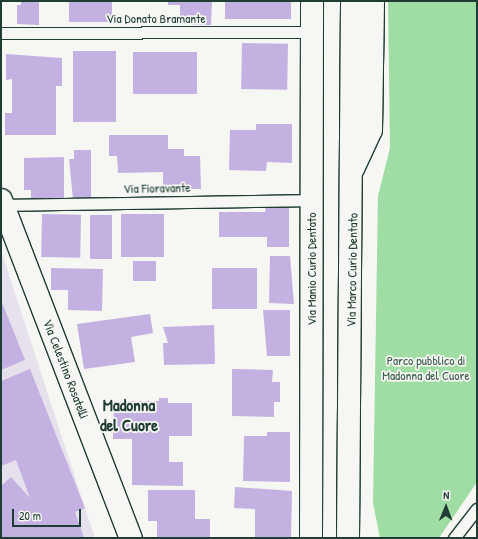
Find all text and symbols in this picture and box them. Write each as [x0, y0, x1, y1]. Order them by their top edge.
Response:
street label: Via Donato Bramante [106, 10, 206, 26]
street label: Via Fioravante [123, 180, 191, 196]
street label: Via Manio Curio Dentato [303, 212, 319, 326]
street label: Via Marco Curio Dentato [343, 213, 361, 327]
street label: Via Celestino Rosatelli [40, 317, 92, 421]
park label: Parco pubblico di Madonna del Cuore [382, 353, 470, 384]
district label: Madonna del Cuore [100, 395, 158, 435]
north arrow [426, 487, 466, 527]
text: N [443, 488, 449, 502]
scale bar [14, 501, 83, 527]
text: 20 m [19, 507, 41, 524]

